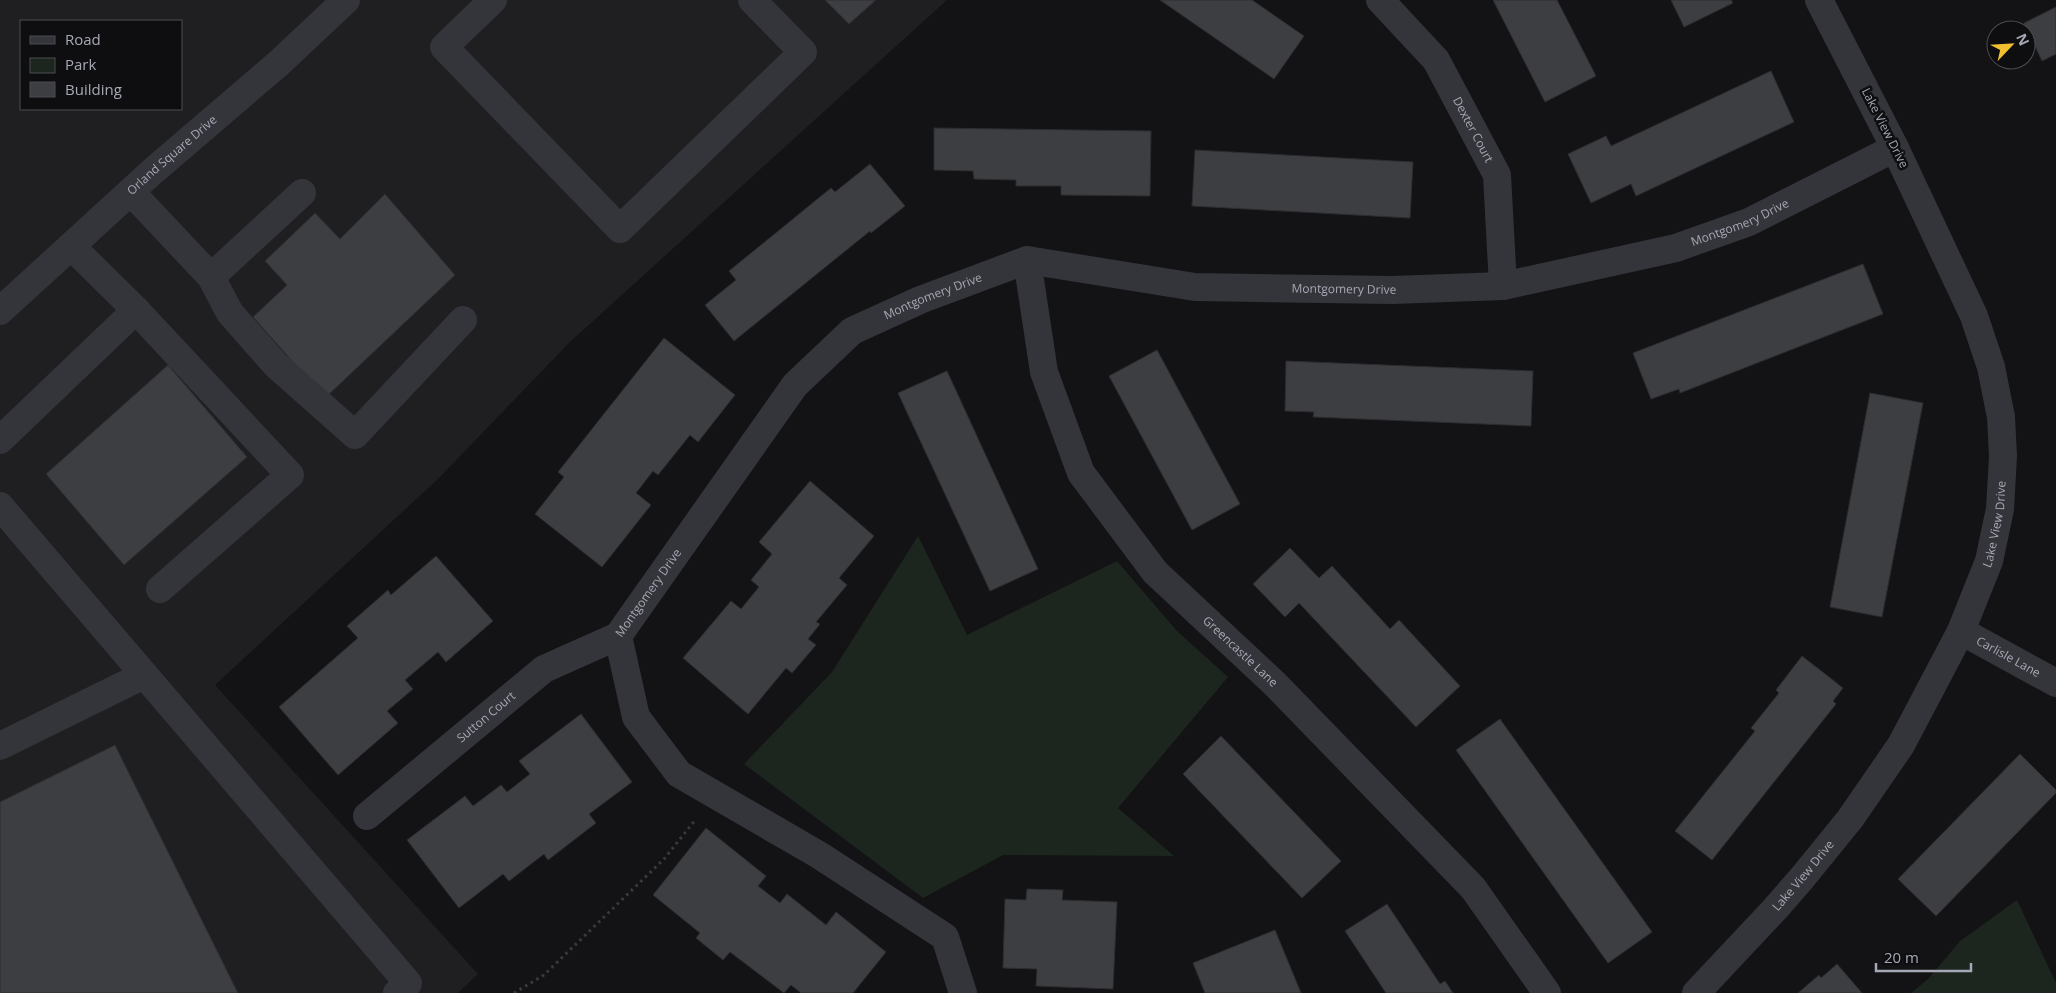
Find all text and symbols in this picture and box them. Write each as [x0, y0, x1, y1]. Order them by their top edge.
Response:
legend [20, 20, 182, 110]
north arrow [1986, 20, 2036, 70]
text: Road [65, 29, 101, 49]
text: N [2012, 30, 2034, 48]
text: Park [65, 54, 96, 74]
text: Building [65, 79, 122, 99]
street label: Lake View Drive [1858, 85, 1913, 171]
street label: Dexter Court [1449, 94, 1498, 165]
street label: Orland Square Drive [123, 111, 220, 199]
street label: Montgomery Drive [1688, 194, 1792, 250]
street label: Montgomery Drive [881, 268, 985, 323]
street label: Montgomery Drive [1291, 279, 1397, 298]
street label: Lake View Drive [1978, 480, 2010, 570]
street label: Montgomery Drive [611, 545, 685, 640]
street label: Greencastle Lane [1199, 612, 1282, 691]
street label: Carlisle Lane [1973, 632, 2044, 681]
street label: Sutton Court [453, 687, 519, 746]
street label: Lake View Drive [1768, 836, 1838, 914]
scale bar [1876, 940, 1971, 972]
text: 20 m [1884, 947, 1919, 967]

